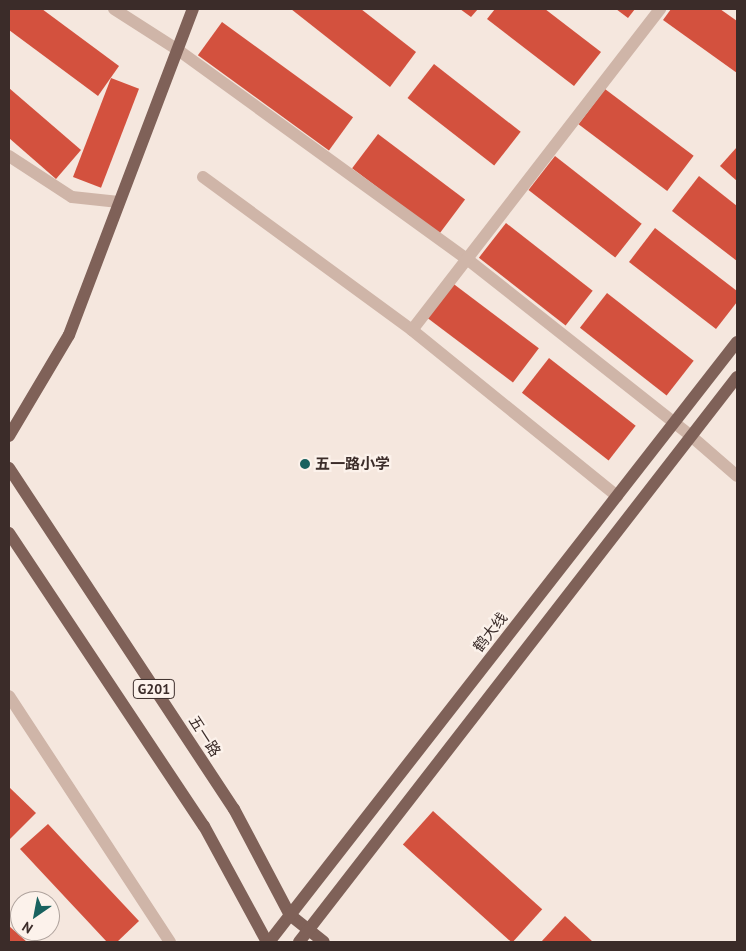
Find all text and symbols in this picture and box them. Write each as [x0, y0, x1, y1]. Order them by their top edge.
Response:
place label: 五一路小学 [315, 455, 390, 473]
marker: 五一路小学 [299, 458, 311, 470]
street label: 鹤大线 [469, 609, 511, 655]
road number: G201 [133, 678, 175, 701]
street label: 五一路 [185, 712, 225, 760]
north arrow [10, 891, 60, 941]
text: N [19, 918, 36, 938]

